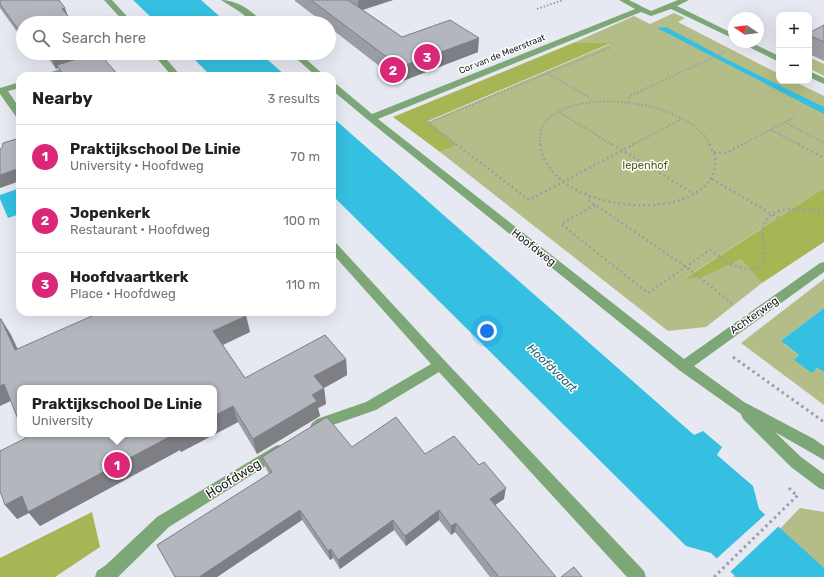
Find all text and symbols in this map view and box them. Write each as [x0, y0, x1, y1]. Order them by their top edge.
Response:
north arrow [728, 12, 764, 48]
map controls [776, 12, 812, 84]
button: + [776, 12, 812, 48]
search box [16, 16, 336, 60]
icon: search [30, 27, 52, 49]
text: Search here [62, 29, 146, 47]
street label: Cor van de Meerstraat [458, 32, 547, 76]
pin: 3 [414, 42, 440, 72]
button: − [776, 48, 812, 84]
pin: 2 [380, 55, 406, 85]
text: Nearby [32, 88, 93, 108]
text: 3 results [268, 91, 320, 106]
text: Praktijkschool De Linie [70, 140, 241, 158]
text: 1 [42, 149, 48, 164]
text: 70 m [290, 149, 320, 164]
text: University · Hoofdweg [70, 158, 204, 173]
park label: Iepenhof [622, 159, 669, 172]
text: Jopenkerk [70, 204, 150, 222]
text: 2 [41, 213, 49, 228]
text: 100 m [283, 213, 320, 228]
text: Restaurant · Hoofdweg [70, 222, 210, 237]
street label: Hoofdweg [509, 226, 558, 269]
text: Hoofdvaartkerk [70, 268, 189, 286]
text: 3 [41, 277, 49, 292]
text: 110 m [286, 277, 320, 292]
text: Place · Hoofdweg [70, 286, 176, 301]
street label: Achterweg [728, 294, 781, 337]
your location [477, 321, 497, 341]
water label: Hoofdvaart [524, 341, 580, 395]
popup [17, 385, 217, 437]
text: Praktijkschool De Linie [32, 395, 202, 413]
text: University [32, 413, 93, 428]
pin: 1 [104, 450, 130, 480]
street label: Hoofdweg [203, 456, 264, 502]

